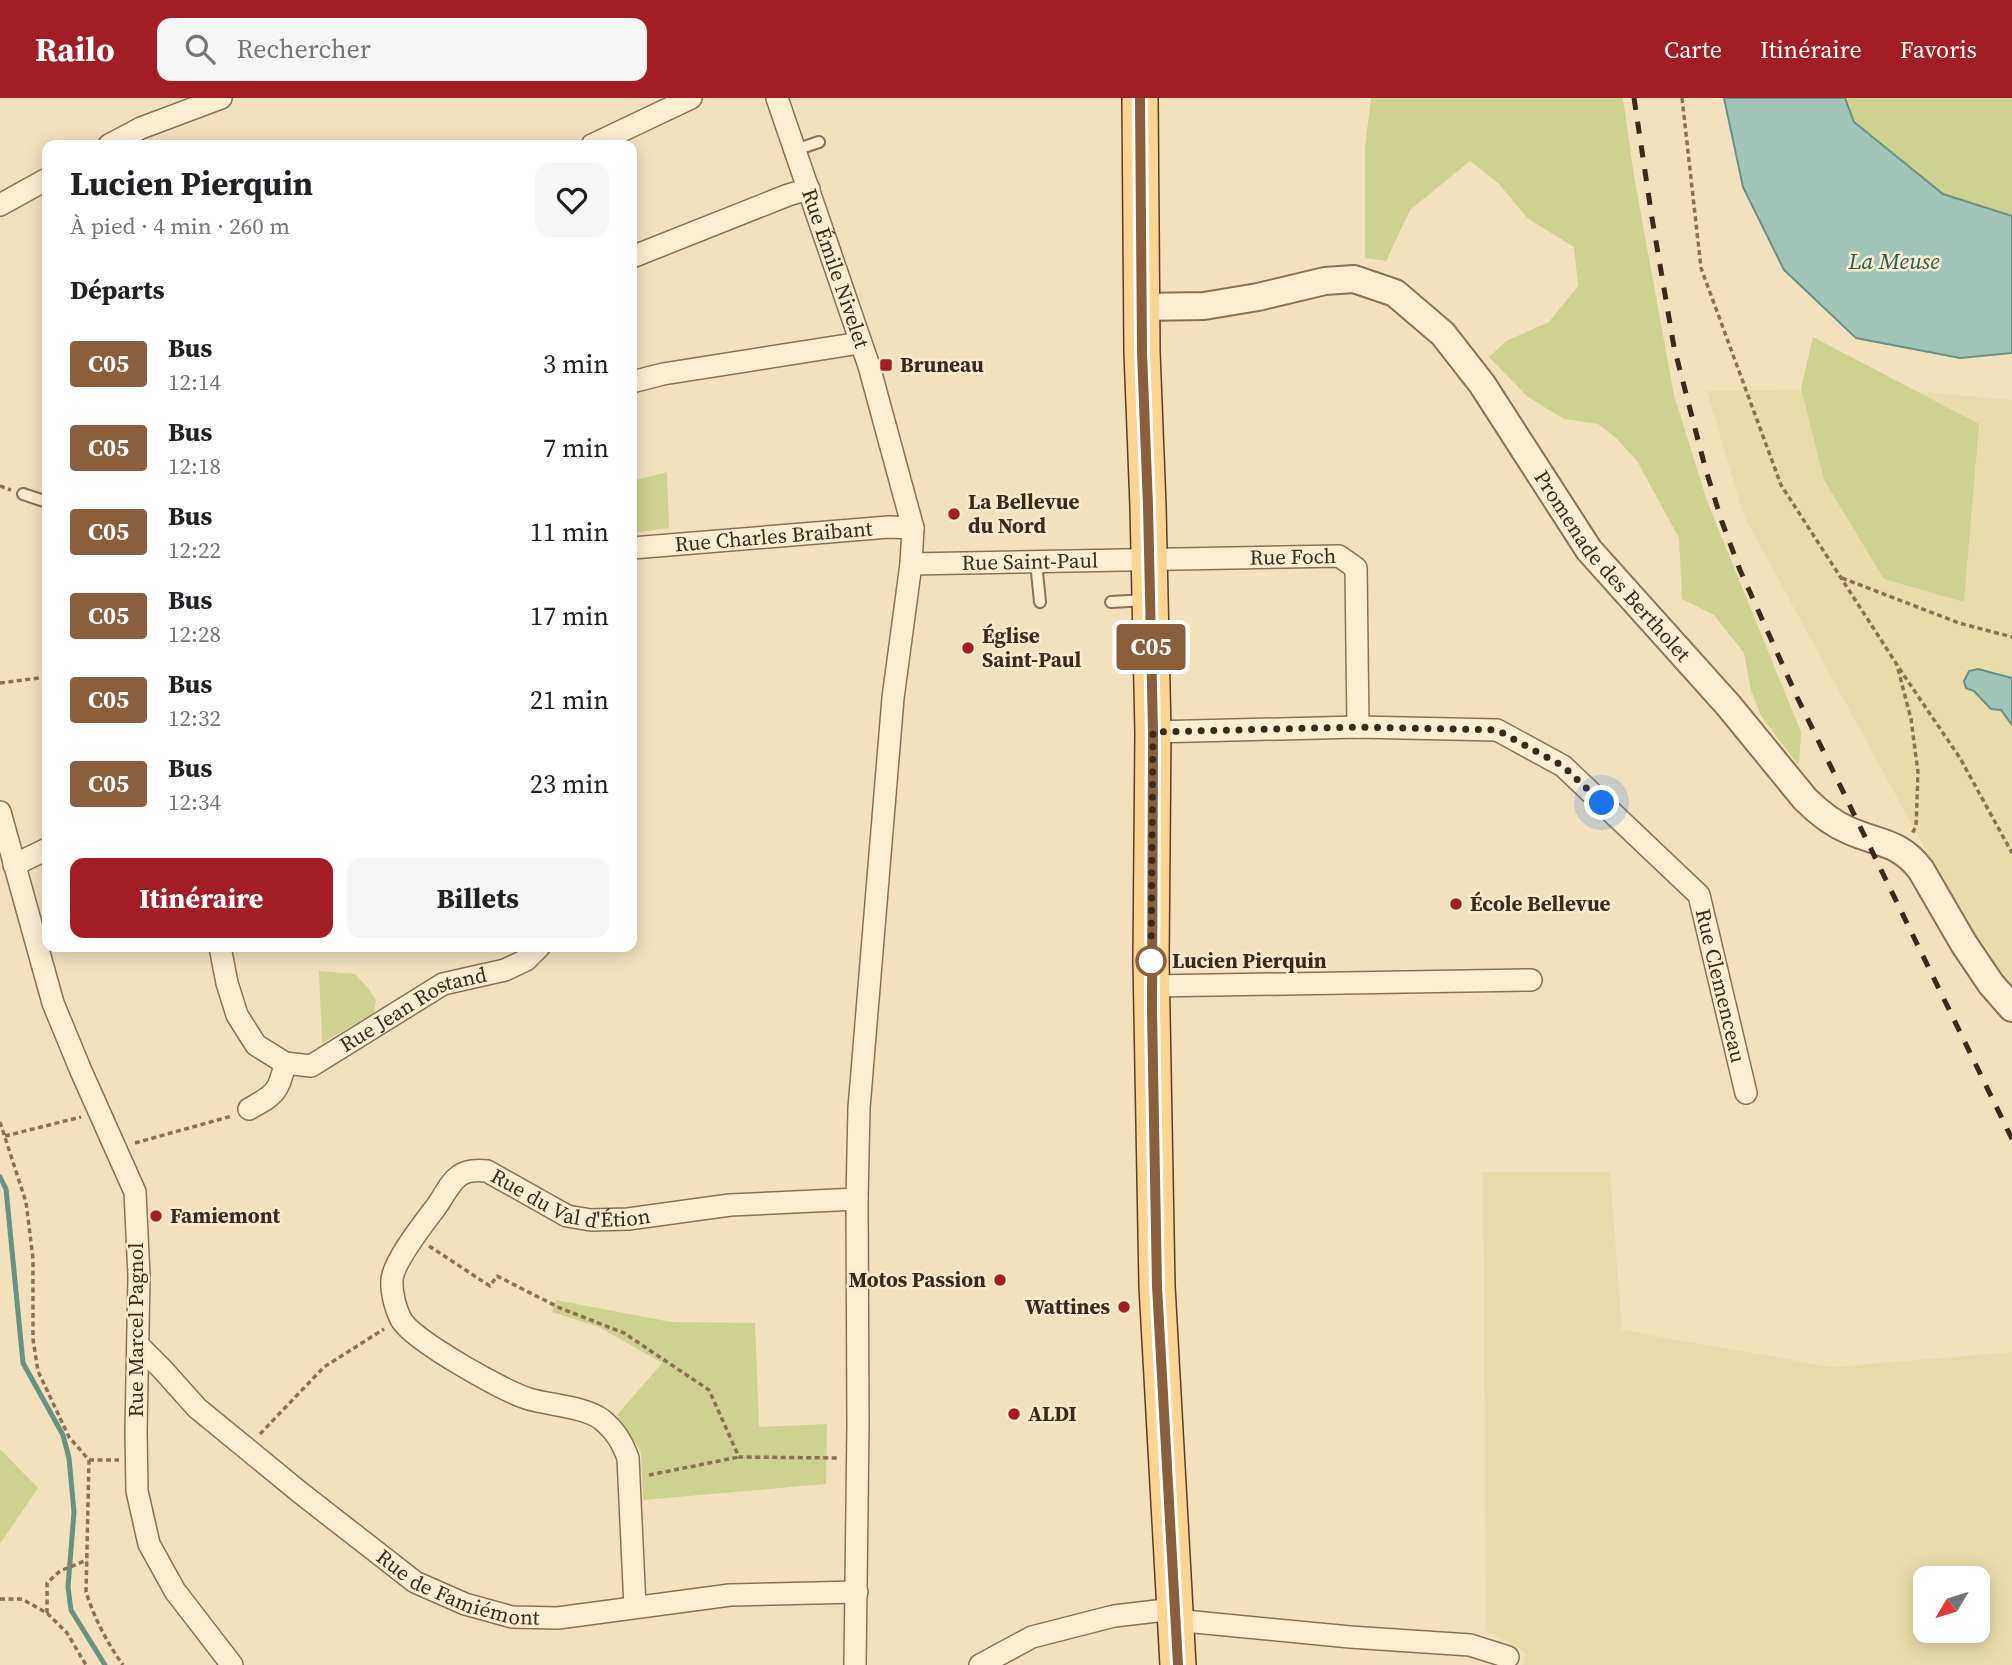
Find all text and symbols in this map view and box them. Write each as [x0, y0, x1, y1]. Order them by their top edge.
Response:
search box [157, 18, 647, 81]
text: Railo [35, 27, 115, 72]
icon: search [181, 30, 219, 68]
text: Rechercher [237, 31, 371, 67]
text: Carte [1664, 33, 1722, 66]
text: Itinéraire [1760, 33, 1862, 66]
text: Favoris [1900, 33, 1977, 66]
text: Lucien Pierquin [70, 161, 313, 206]
button: heart [535, 163, 609, 237]
street label: Rue Émile Nivelet [795, 185, 877, 352]
text: À pied · 4 min · 260 m [70, 210, 290, 242]
water label: La Meuse [1847, 245, 1940, 277]
text: Départs [70, 272, 165, 308]
text: Bus [168, 330, 212, 366]
text: 3 min [543, 346, 609, 382]
text: C05 [88, 347, 129, 380]
place label: Bruneau [900, 350, 984, 379]
marker: Bruneau [878, 357, 894, 373]
text: 12:14 [168, 366, 221, 398]
text: Bus [168, 414, 212, 450]
text: 7 min [543, 430, 609, 466]
text: C05 [88, 431, 129, 464]
text: 12:18 [168, 450, 221, 482]
street label: Promenade des Bertholet [1527, 465, 1698, 668]
place label: La Bellevue du Nord [968, 487, 1079, 540]
text: Bus [168, 498, 212, 534]
marker: La Bellevue du Nord [946, 506, 962, 522]
street label: Rue Charles Braibant [673, 513, 874, 558]
text: 11 min [530, 514, 609, 550]
text: C05 [88, 515, 129, 548]
text: 12:22 [168, 534, 221, 566]
street label: Rue Foch [1249, 541, 1336, 572]
street label: Rue Saint-Paul [961, 546, 1098, 577]
text: Bus [168, 582, 212, 618]
text: 17 min [530, 598, 609, 634]
text: C05 [88, 599, 129, 632]
text: 12:28 [168, 618, 221, 650]
place label: Église Saint-Paul [982, 621, 1081, 674]
line badge: C05 [1111, 624, 1191, 670]
text: C05 [1131, 630, 1171, 663]
marker: Église Saint-Paul [960, 640, 976, 656]
text: Bus [168, 666, 212, 702]
text: 21 min [530, 682, 609, 718]
text: C05 [88, 683, 129, 716]
text: 12:32 [168, 702, 221, 734]
text: Bus [168, 750, 212, 786]
text: 23 min [530, 766, 609, 802]
text: C05 [88, 767, 129, 800]
your location [1584, 785, 1619, 820]
text: 12:34 [168, 786, 221, 818]
button: Itinéraire [70, 858, 333, 938]
button: Billets [347, 858, 609, 938]
place label: École Bellevue [1470, 889, 1611, 918]
marker: École Bellevue [1448, 896, 1464, 912]
street label: Rue Clemenceau [1689, 906, 1753, 1066]
marker: Lucien Pierquin [1136, 946, 1166, 976]
place label: Lucien Pierquin [1172, 946, 1327, 975]
street label: Rue Jean Rostand [334, 960, 489, 1059]
street label: Rue du Val d'Étion [486, 1161, 652, 1235]
place label: Famiemont [170, 1201, 281, 1230]
marker: Famiemont [148, 1208, 164, 1224]
street label: Rue Marcel Pagnol [121, 1243, 150, 1417]
place label: Motos Passion [848, 1265, 986, 1294]
marker: Motos Passion [992, 1272, 1008, 1288]
place label: Wattines [1025, 1292, 1110, 1321]
marker: Wattines [1116, 1299, 1132, 1315]
place label: ALDI [1028, 1399, 1077, 1428]
marker: ALDI [1006, 1406, 1022, 1422]
street label: Rue de Famiémont [371, 1542, 540, 1632]
north arrow [1913, 1566, 1990, 1643]
map controls [1913, 1566, 1990, 1643]

